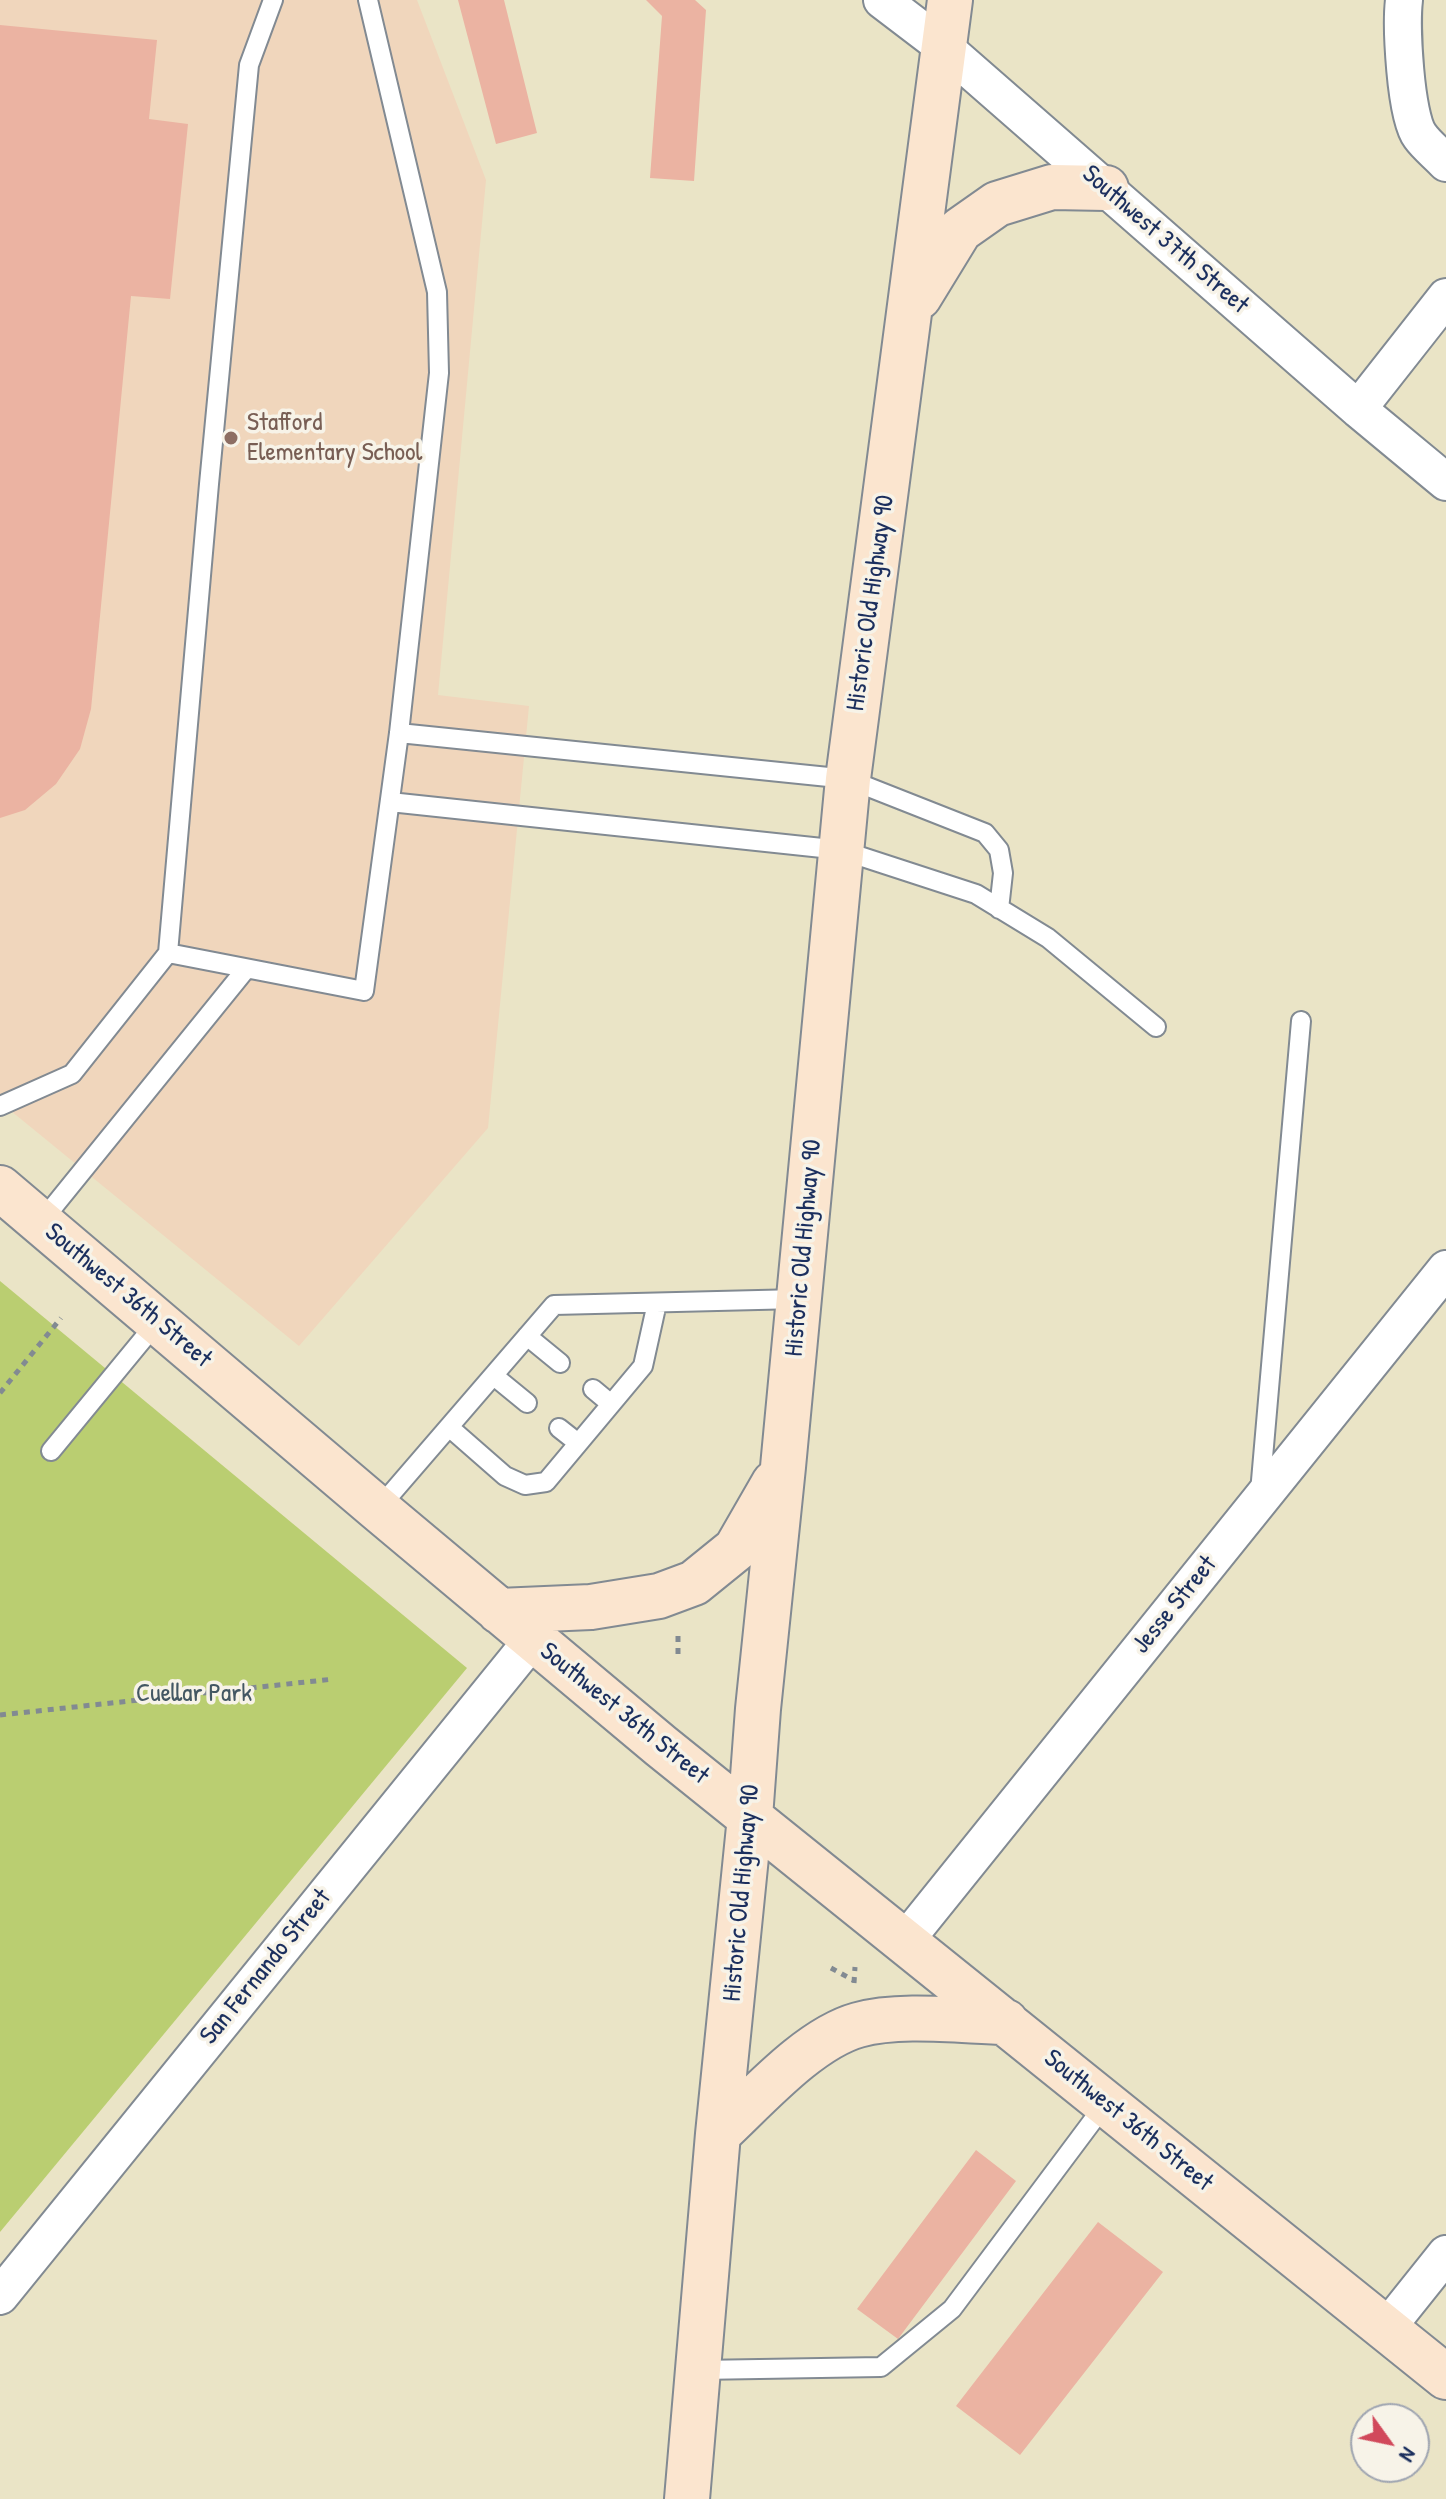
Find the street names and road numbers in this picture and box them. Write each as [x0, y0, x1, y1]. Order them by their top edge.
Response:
street label: Southwest 37th Street [1075, 159, 1255, 321]
street label: Historic Old Highway 90 [840, 493, 902, 713]
street label: Historic Old Highway 90 [779, 1138, 829, 1358]
street label: Southwest 36th Street [38, 1217, 218, 1375]
street label: Jesse Street [1126, 1550, 1224, 1660]
street label: Southwest 36th Street [533, 1636, 715, 1792]
street label: Historic Old Highway 90 [717, 1783, 767, 2003]
street label: San Fernando Street [194, 1883, 338, 2051]
street label: Southwest 36th Street [1037, 2043, 1219, 2199]

